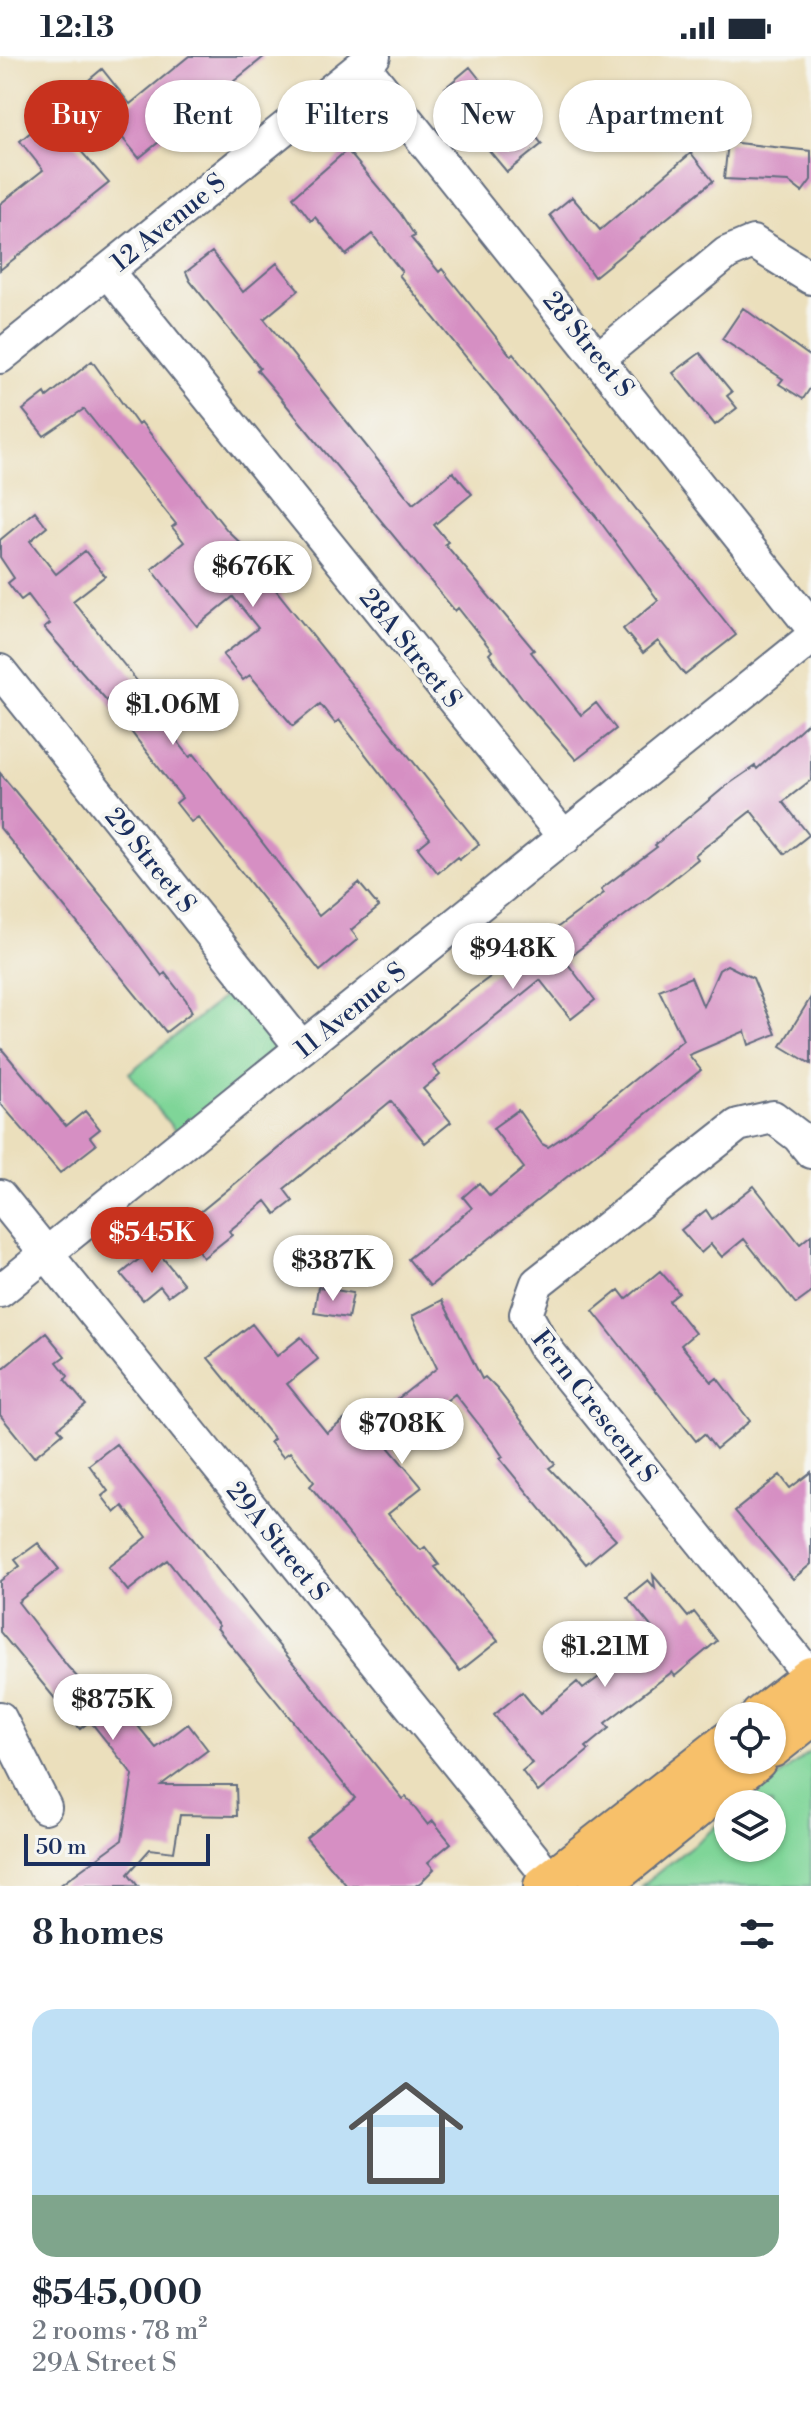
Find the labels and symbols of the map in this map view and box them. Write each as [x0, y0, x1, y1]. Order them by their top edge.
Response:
street label: 12 Avenue S [105, 167, 232, 279]
street label: 28 Street S [536, 285, 641, 404]
pin: $676K [197, 541, 309, 609]
street label: 28A Street S [352, 582, 468, 715]
pin: $1.06M [108, 679, 238, 747]
street label: 29 Street S [98, 801, 203, 920]
pin: $948K [457, 923, 569, 991]
street label: 11 Avenue S [288, 956, 413, 1066]
pin: $545K [96, 1207, 208, 1275]
pin: $387K [277, 1235, 389, 1303]
street label: Fern Crescent S [524, 1324, 664, 1490]
pin: $708K [346, 1398, 458, 1466]
street label: 29A Street S [219, 1475, 335, 1608]
pin: $1.21M [540, 1621, 670, 1689]
pin: $875K [57, 1674, 169, 1742]
scale bar [24, 1830, 210, 1866]

